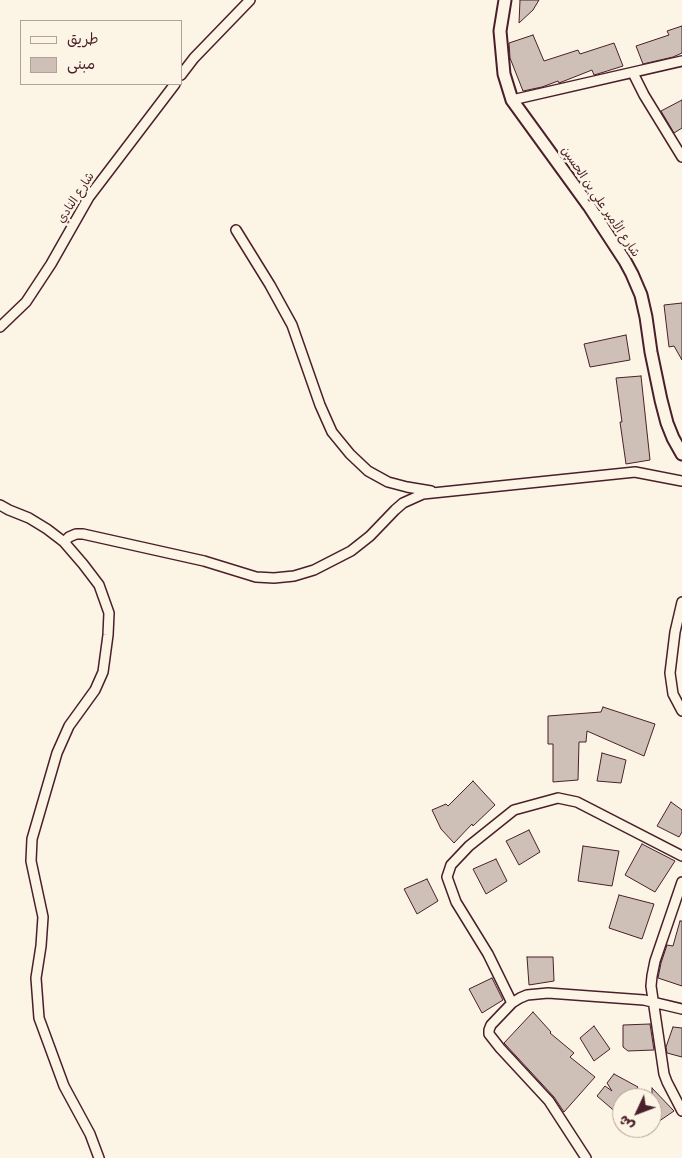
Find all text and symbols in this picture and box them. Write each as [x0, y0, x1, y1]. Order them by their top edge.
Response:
legend [20, 20, 182, 85]
text: طريق [67, 30, 99, 49]
text: مبنى [67, 55, 95, 74]
street label: شارع الأمير علي بن الحسين [558, 144, 642, 260]
street label: شارع النادي [54, 170, 98, 226]
north arrow [612, 1088, 662, 1138]
text: ش [615, 1111, 638, 1134]

